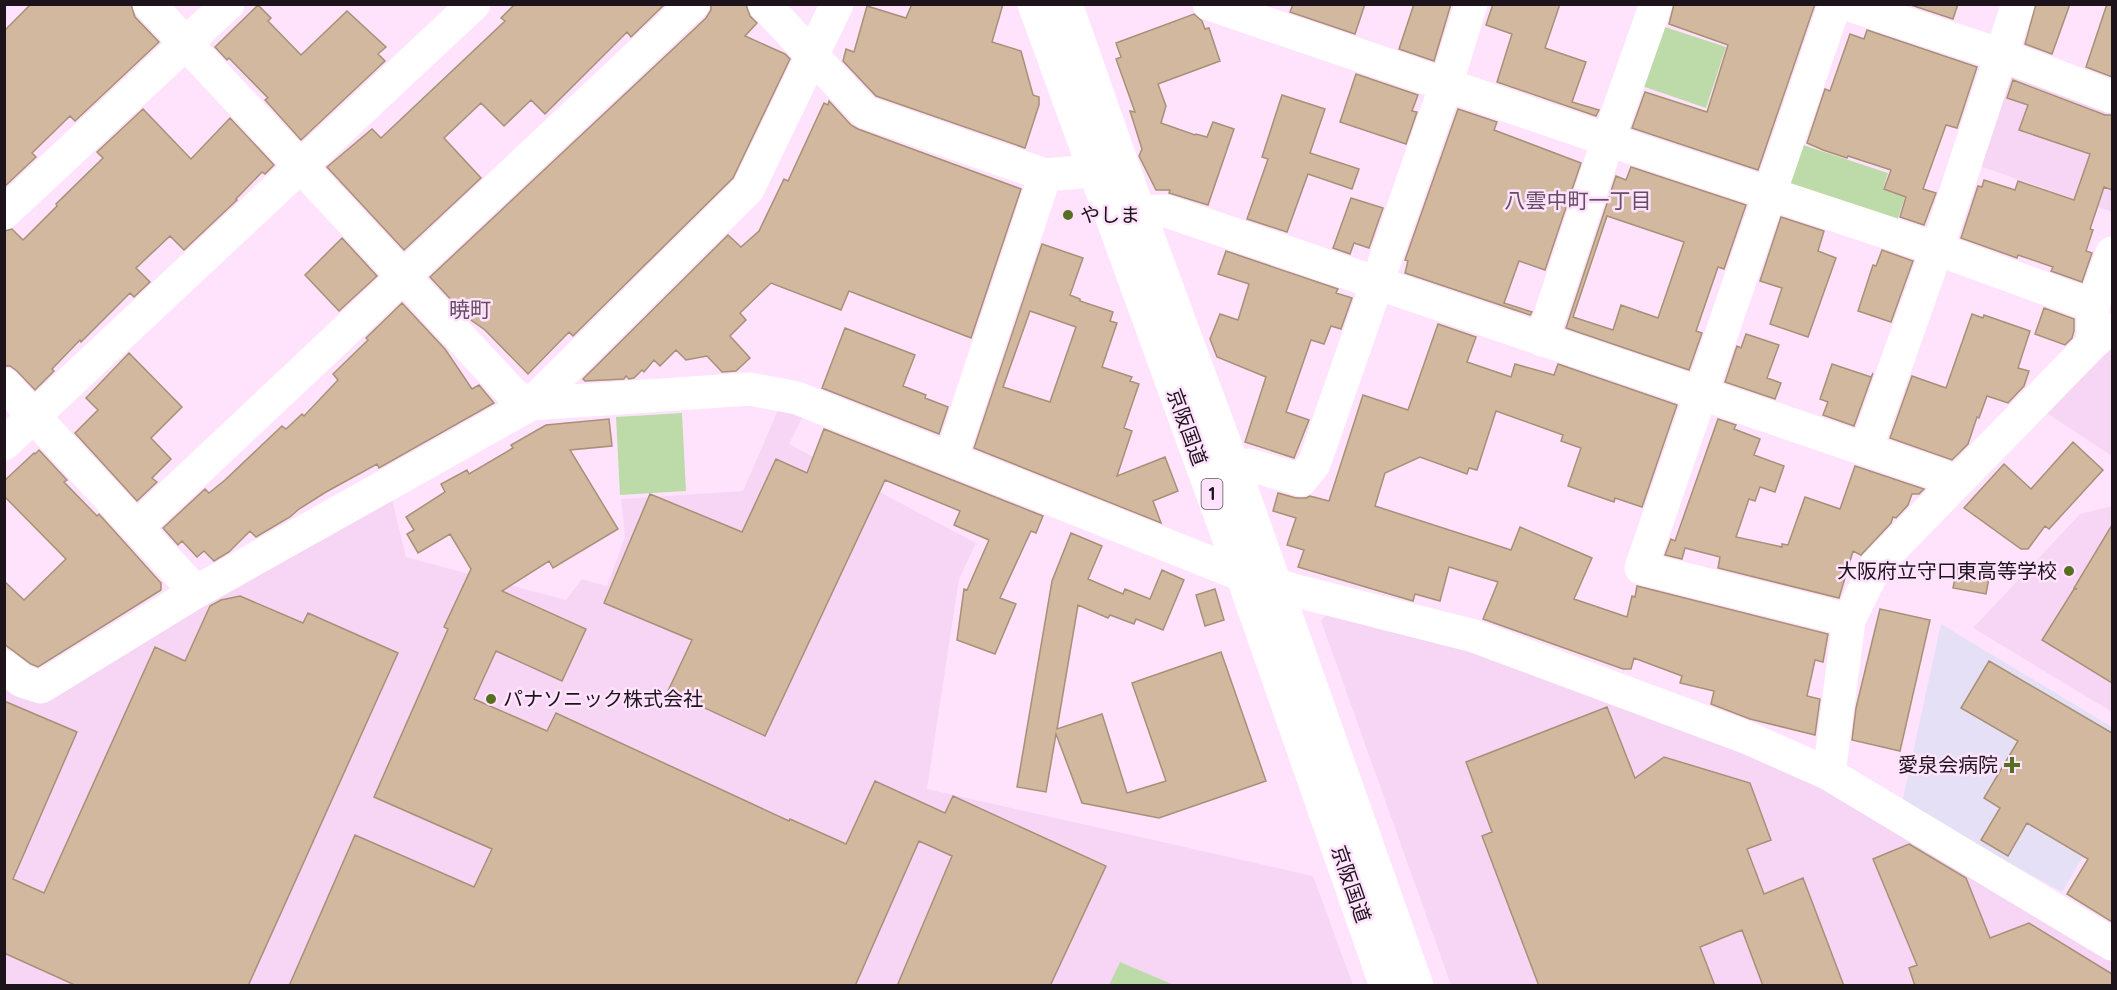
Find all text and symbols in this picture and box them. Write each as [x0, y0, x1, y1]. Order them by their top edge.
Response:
district label: 八雲中町一丁目 [1505, 187, 1652, 213]
place label: やしま [1080, 202, 1140, 227]
marker: やしま [1061, 208, 1075, 222]
district label: 暁町 [449, 296, 491, 322]
street label: 京阪国道 [1162, 385, 1213, 469]
road number: 1 [1202, 479, 1222, 509]
place label: 大阪府立守口東高等学校 [1837, 558, 2057, 583]
marker: 大阪府立守口東高等学校 [2062, 564, 2076, 578]
place label: パナソニック株式会社 [503, 686, 703, 711]
marker: パナソニック株式会社 [484, 692, 498, 706]
place label: 愛泉会病院 [1898, 752, 1998, 777]
marker: 愛泉会病院 [2003, 756, 2021, 774]
street label: 京阪国道 [1327, 842, 1376, 926]

